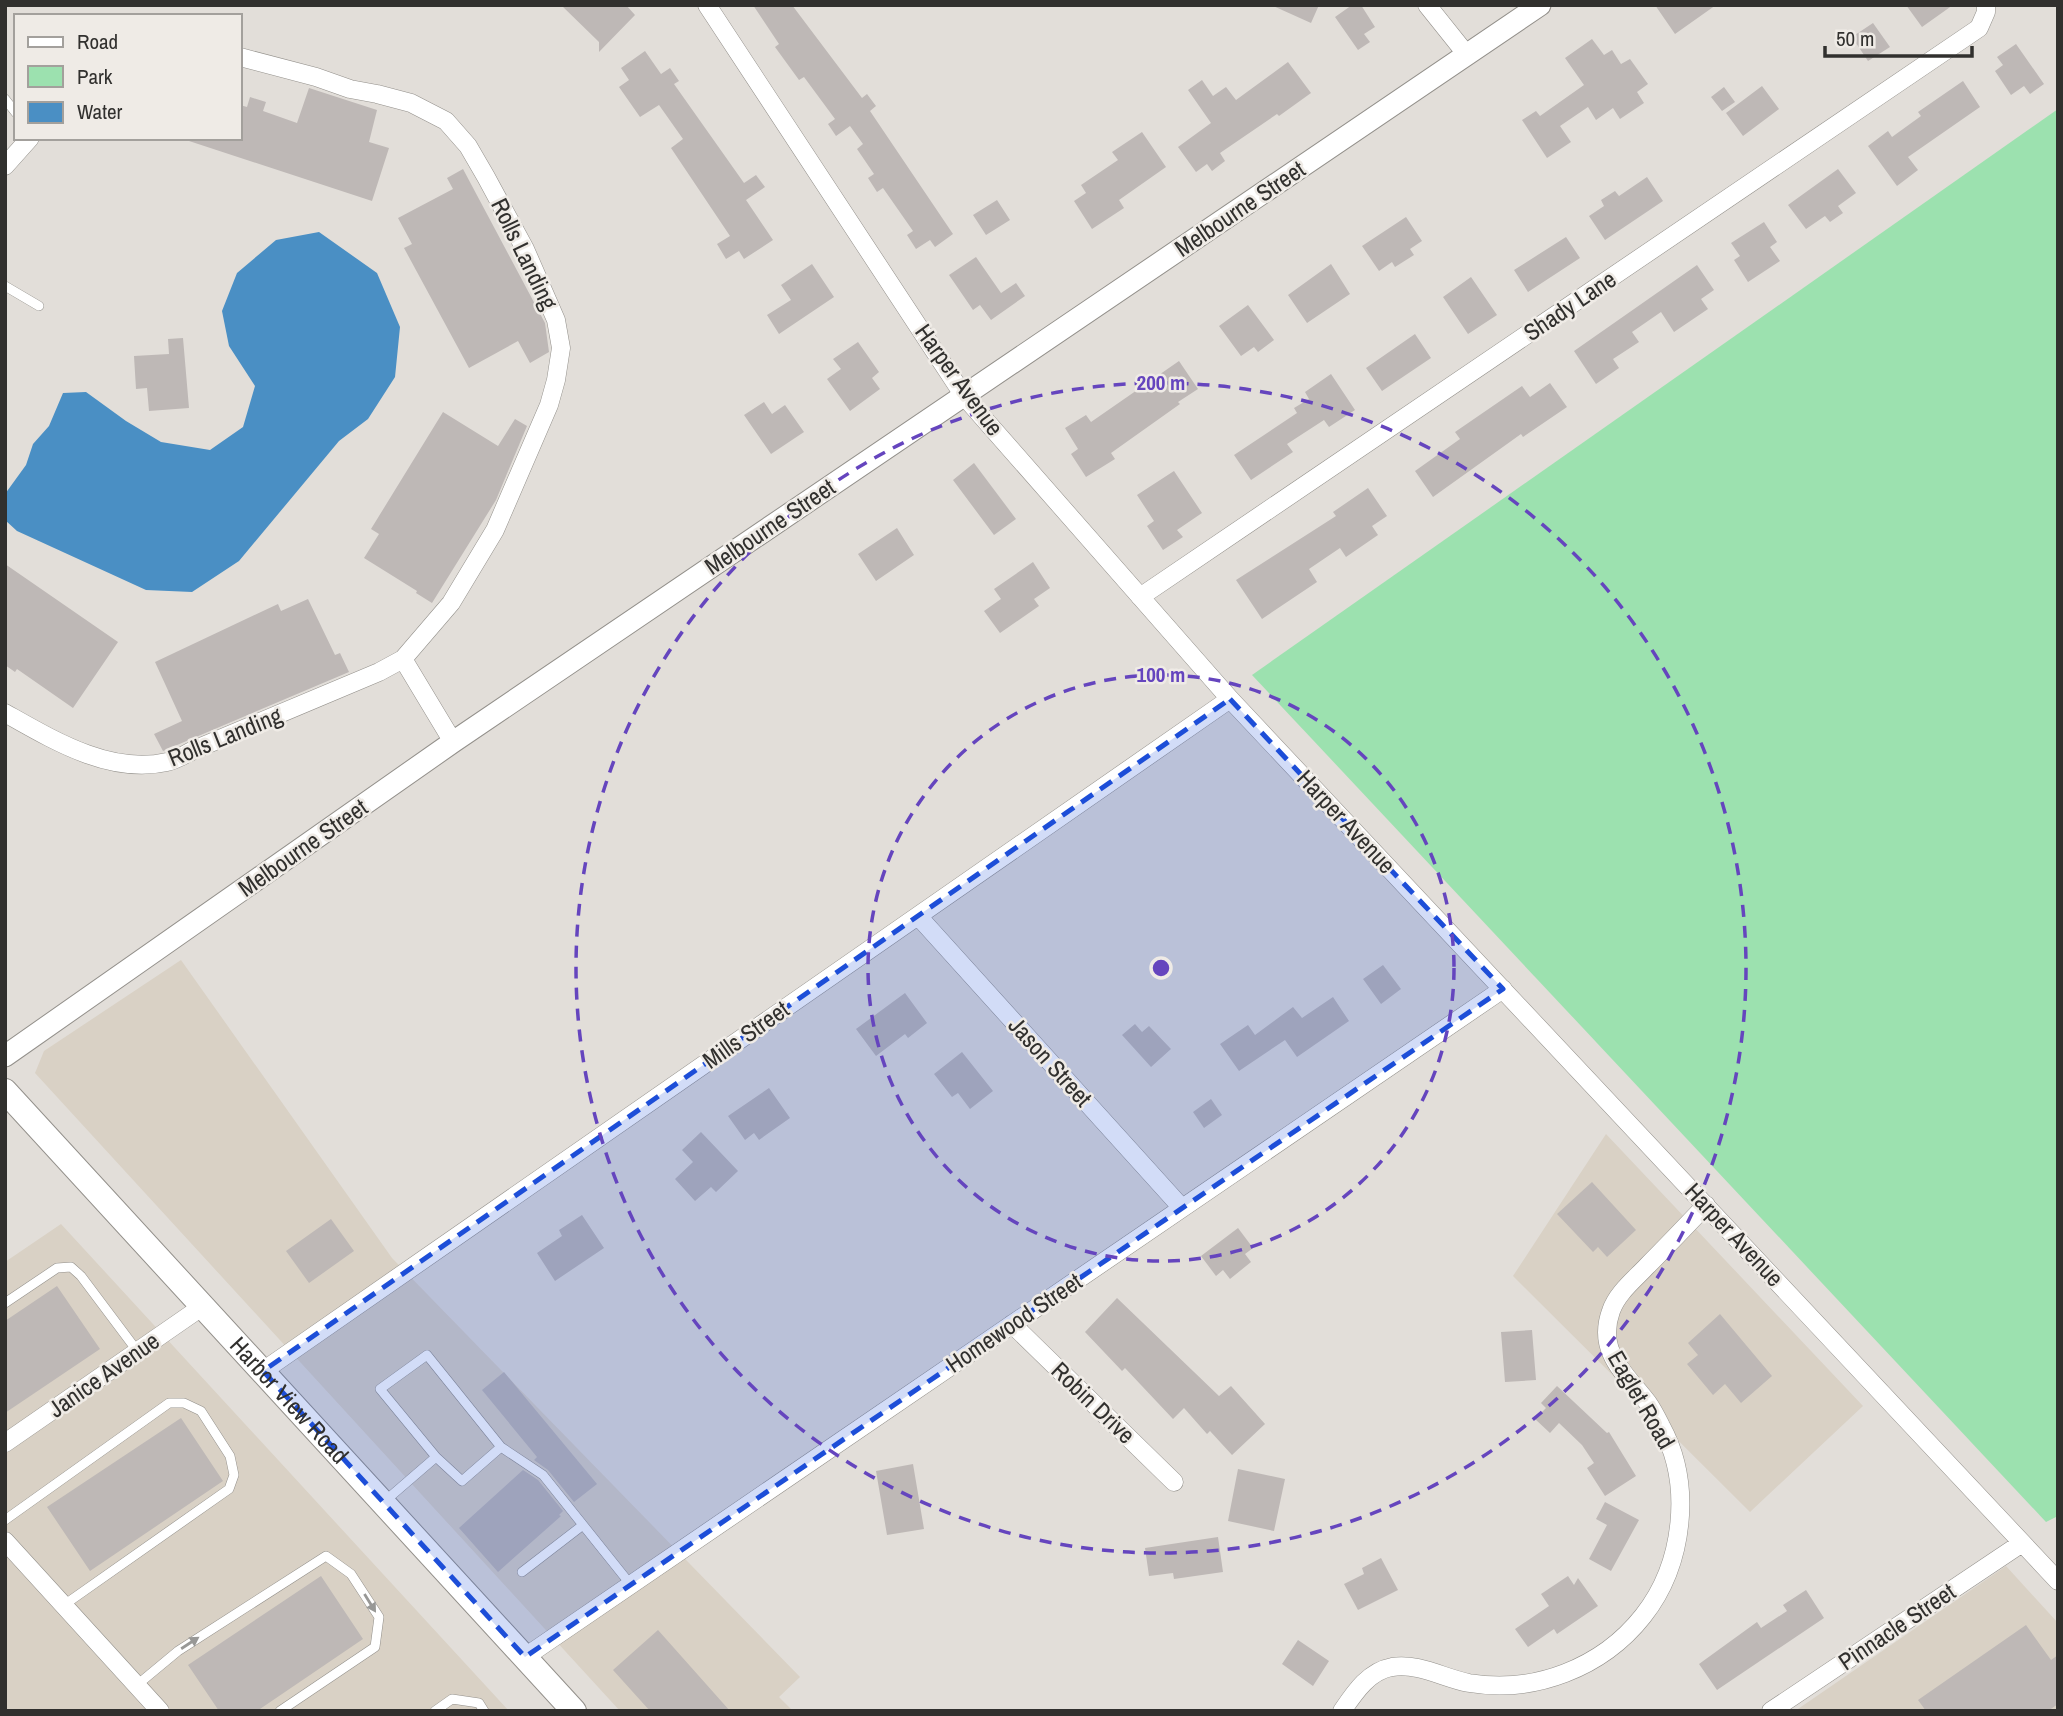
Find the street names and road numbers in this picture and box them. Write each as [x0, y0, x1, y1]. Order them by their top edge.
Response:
street label: Melbourne Street [1168, 152, 1311, 264]
street label: Rolls Landing [484, 192, 566, 315]
street label: Shady Lane [1517, 263, 1622, 348]
street label: Harper Avenue [908, 317, 1011, 442]
street label: Melbourne Street [698, 470, 841, 582]
street label: Rolls Landing [163, 699, 286, 773]
street label: Harper Avenue [1290, 763, 1403, 880]
street label: Melbourne Street [231, 790, 374, 904]
street label: Mills Street [696, 993, 795, 1076]
street label: Jason Street [1002, 1010, 1100, 1113]
street label: Harper Avenue [1678, 1176, 1791, 1293]
street label: Homewood Street [939, 1265, 1088, 1379]
street label: Janice Avenue [41, 1324, 165, 1424]
street label: Harbor View Road [223, 1329, 356, 1470]
street label: Eaglet Road [1601, 1345, 1683, 1454]
street label: Robin Drive [1045, 1354, 1143, 1450]
street label: Pinnacle Street [1832, 1575, 1962, 1677]

